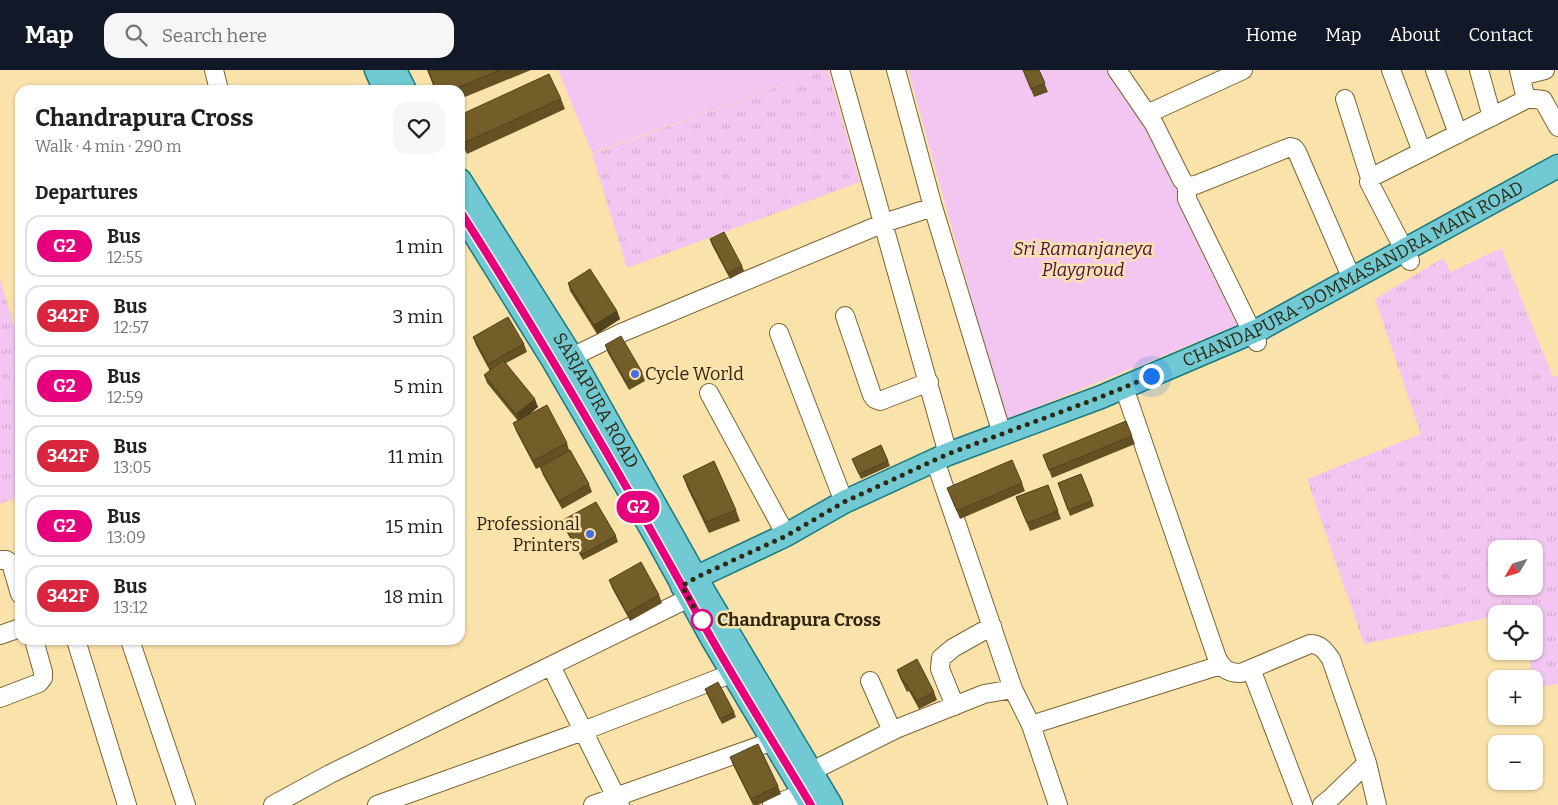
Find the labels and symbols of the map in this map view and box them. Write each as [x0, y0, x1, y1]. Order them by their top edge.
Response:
street label: CHANDAPURA-DOMMASANDRA MAIN ROAD [1179, 176, 1527, 372]
park label: Sri Ramanjaneya Playgroud [1013, 238, 1153, 281]
street label: SARJAPURA ROAD [548, 328, 643, 472]
place label: Cycle World [645, 363, 744, 385]
your location [1139, 364, 1164, 389]
marker: Cycle World [629, 368, 641, 380]
line badge: G2 [616, 491, 660, 523]
place label: Professional Printers [476, 513, 580, 556]
marker: Professional Printers [584, 528, 596, 540]
north arrow [1488, 540, 1542, 595]
marker: Chandrapura Cross [691, 609, 713, 631]
place label: Chandrapura Cross [717, 609, 881, 631]

